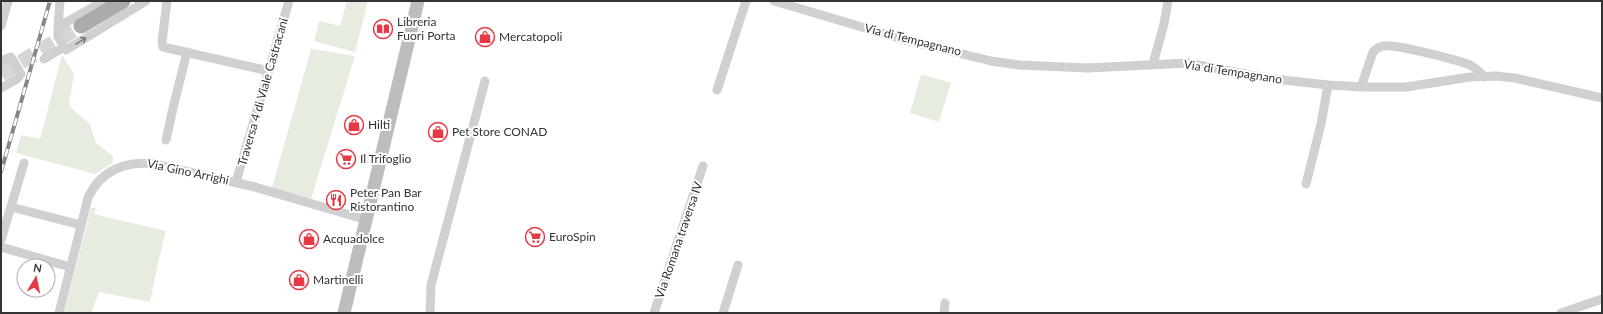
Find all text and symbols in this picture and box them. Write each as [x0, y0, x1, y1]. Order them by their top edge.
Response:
place label: Libreria Fuori Porta [397, 14, 456, 43]
street label: Traversa 4 di Viale Castracani [234, 16, 291, 168]
library icon: Libreria Fuori Porta [372, 18, 394, 40]
street label: Via di Tempagnano [863, 20, 963, 59]
shop icon: Mercatopoli [474, 26, 496, 48]
place label: Mercatopoli [499, 29, 562, 44]
one-way arrow [75, 36, 87, 44]
street label: Via di Tempagnano [1183, 56, 1283, 87]
shop icon: Hilti [343, 114, 365, 136]
place label: Hilti [368, 117, 390, 132]
shop icon: Pet Store CONAD [427, 121, 449, 143]
place label: Pet Store CONAD [452, 124, 547, 139]
supermarket icon: Il Trifoglio [335, 148, 357, 170]
place label: Il Trifoglio [360, 151, 412, 166]
street label: Via Gino Arrighi [146, 156, 231, 188]
street label: Via Romana traversa IV [652, 179, 706, 300]
place label: Peter Pan Bar Ristorantino [350, 185, 422, 214]
restaurant icon: Peter Pan Bar Ristorantino [325, 189, 347, 211]
supermarket icon: EuroSpin [524, 226, 546, 248]
shop icon: Acquadolce [298, 228, 320, 250]
place label: EuroSpin [549, 229, 596, 244]
place label: Acquadolce [323, 231, 384, 246]
north arrow [16, 258, 56, 298]
text: N [33, 261, 43, 275]
shop icon: Martinelli [288, 269, 310, 291]
place label: Martinelli [313, 272, 363, 287]

